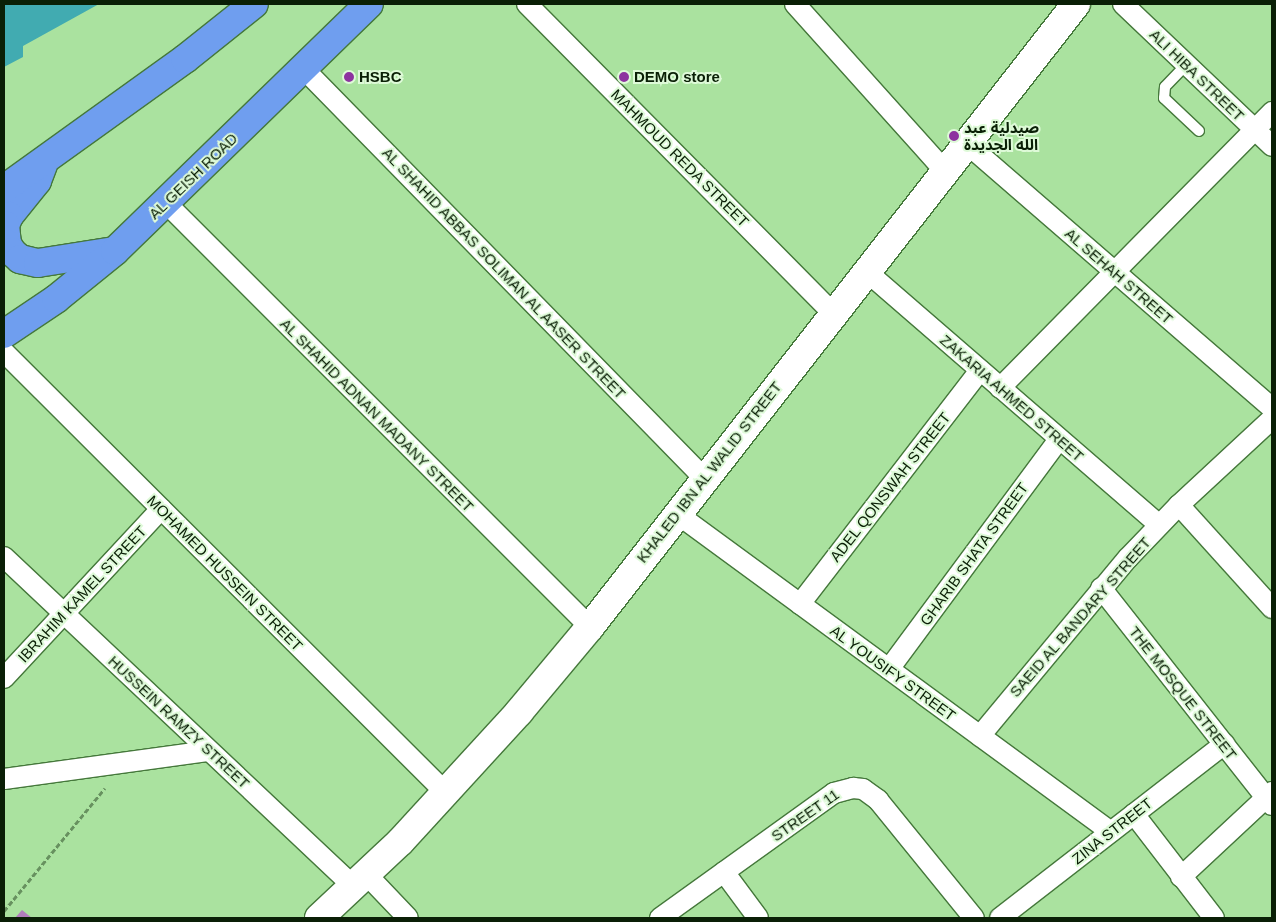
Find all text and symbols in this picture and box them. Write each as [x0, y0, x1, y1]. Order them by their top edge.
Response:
street label: ALI HIBA STREET [1146, 25, 1248, 125]
place label: HSBC [359, 68, 402, 86]
place label: DEMO store [634, 68, 720, 86]
marker: HSBC [343, 71, 355, 83]
marker: DEMO store [618, 71, 630, 83]
street label: MAHMOUD REDA STREET [607, 85, 753, 231]
place label: صيدلية عبد الله الجديدة [964, 118, 1039, 153]
street label: AL GEISH ROAD [145, 129, 241, 223]
marker: صيدلية عبد الله الجديدة [948, 130, 960, 142]
street label: AL SHAHID ABBAS SOLIMAN AL AASER STREET [377, 142, 631, 404]
street label: AL SEHAH STREET [1061, 224, 1177, 328]
street label: AL SHAHID ADNAN MADANY STREET [276, 314, 478, 516]
street label: ZAKARIA AHMED STREET [936, 330, 1088, 466]
street label: KHALED IBN AL WALID STREET [632, 377, 786, 567]
street label: ADEL QONSWAH STREET [826, 408, 954, 566]
street label: GHARIB SHATA STREET [916, 479, 1032, 629]
street label: MOHAMED HUSSEIN STREET [143, 491, 307, 655]
street label: IBRAHIM KAMEL STREET [14, 522, 150, 666]
street label: SAEID AL BANDARY STREET [1005, 533, 1155, 701]
street label: AL YOUSIFY STREET [826, 621, 960, 725]
street label: THE MOSQUE STREET [1125, 623, 1241, 763]
street label: HUSSEIN RAMZY STREET [105, 652, 253, 792]
street label: STREET 11 [768, 785, 842, 845]
street label: ZINA STREET [1068, 794, 1156, 868]

